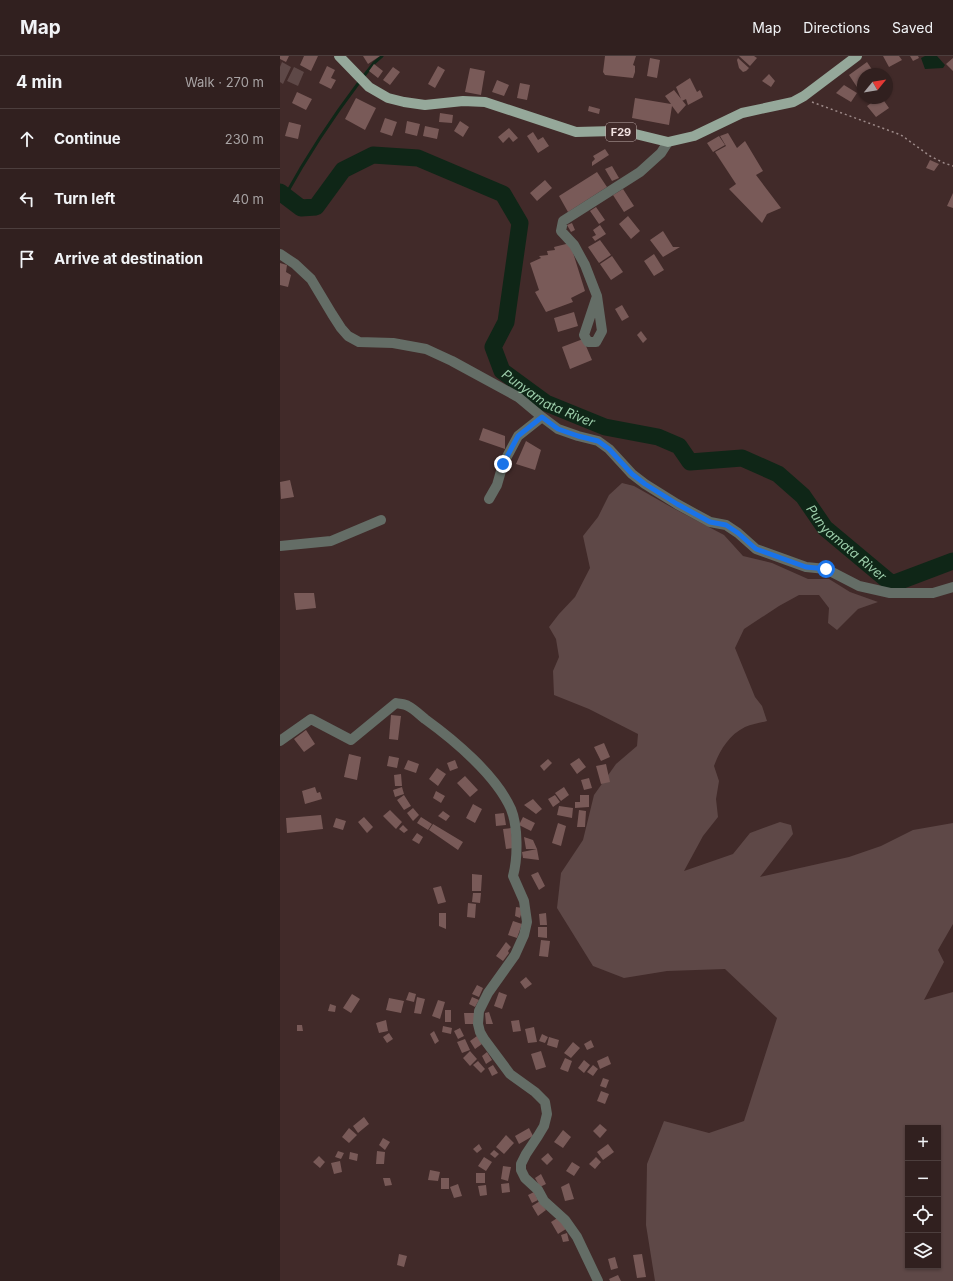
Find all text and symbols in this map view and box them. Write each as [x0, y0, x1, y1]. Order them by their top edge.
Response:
text: Map [20, 16, 61, 39]
text: Map [752, 19, 781, 36]
text: Directions [803, 19, 870, 36]
text: Saved [892, 19, 933, 36]
north arrow [857, 68, 893, 104]
text: 4 min [16, 72, 62, 92]
text: Walk · 270 m [185, 74, 264, 90]
road number: F29 [606, 123, 636, 141]
icon: ahead [16, 128, 38, 150]
text: Continue [54, 129, 121, 148]
text: 230 m [225, 131, 264, 147]
icon: left [16, 188, 38, 210]
text: Turn left [54, 189, 115, 208]
text: 40 m [232, 191, 264, 207]
icon: arrive [16, 248, 38, 270]
text: Arrive at destination [54, 249, 203, 268]
water label: Punyamata River [499, 366, 599, 431]
route end [494, 455, 512, 473]
water label: Punyamata River [803, 501, 891, 585]
route start [817, 560, 835, 578]
map controls [905, 1125, 941, 1269]
button: + [905, 1125, 941, 1161]
button: − [905, 1161, 941, 1197]
button: locate [905, 1197, 941, 1233]
button: layers [905, 1233, 941, 1269]

